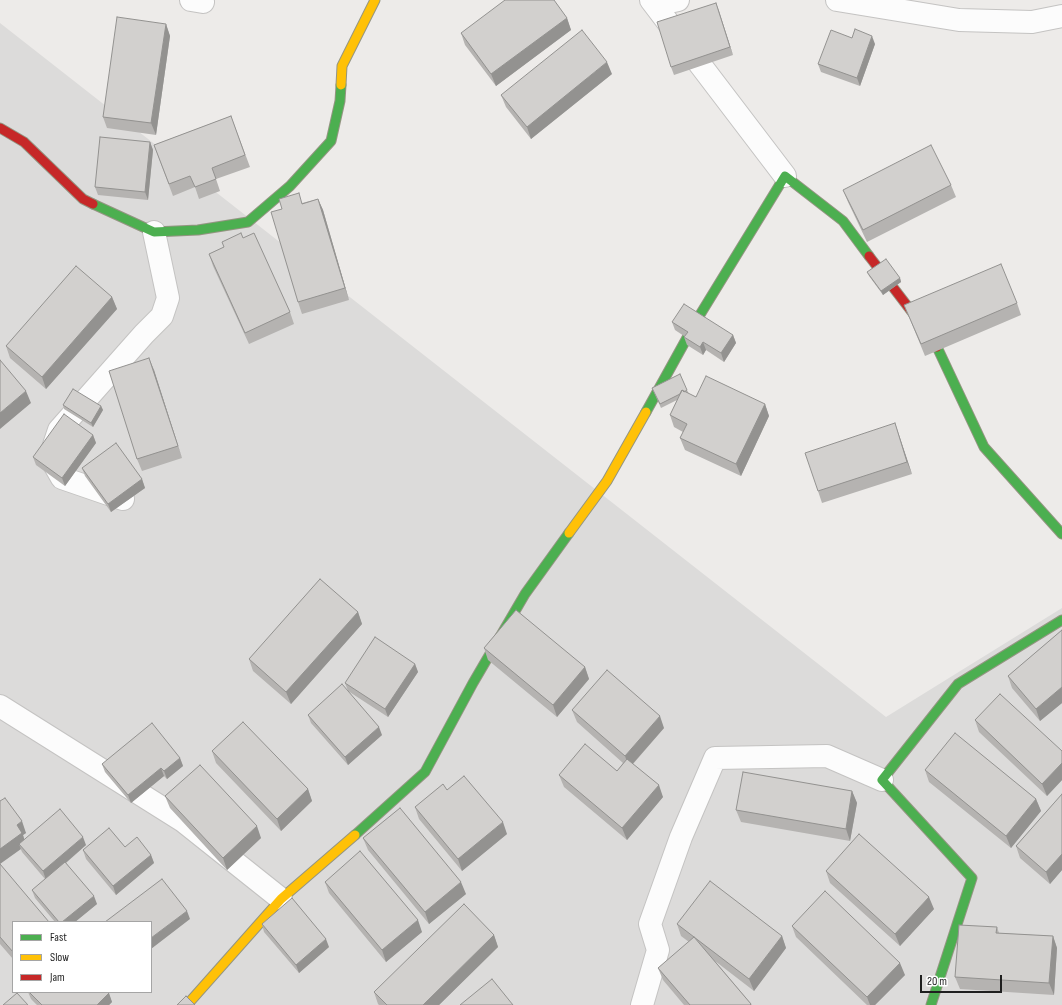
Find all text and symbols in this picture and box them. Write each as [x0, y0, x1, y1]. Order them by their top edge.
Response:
legend [12, 921, 152, 993]
text: Fast [50, 930, 67, 945]
text: Slow [50, 950, 69, 965]
scale bar [922, 967, 1004, 993]
text: Jam [50, 970, 65, 985]
text: 20 m [927, 974, 947, 989]

